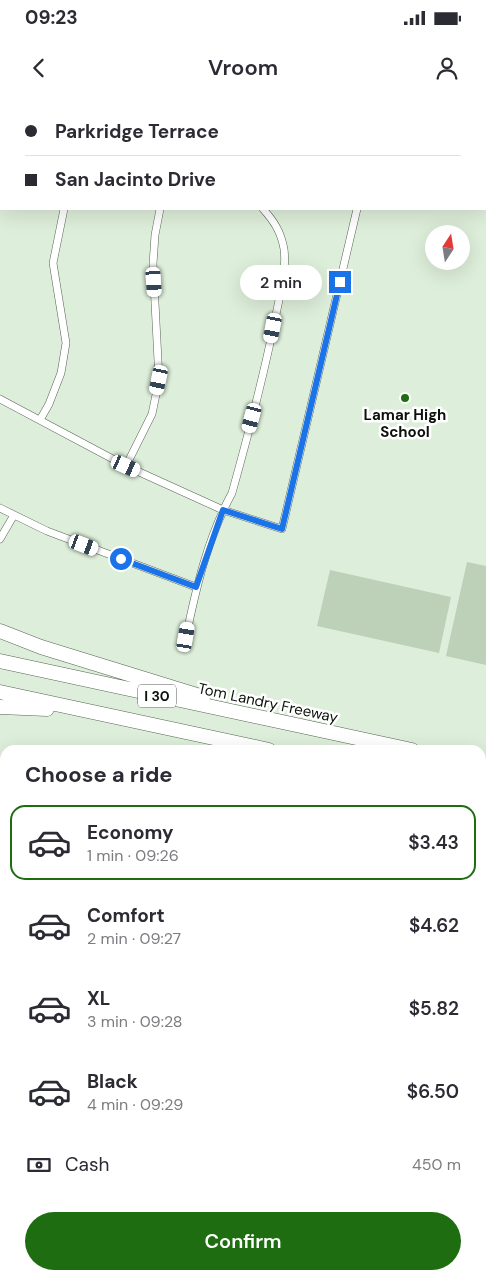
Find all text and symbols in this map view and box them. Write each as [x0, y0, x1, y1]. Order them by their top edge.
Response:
text: 09:23 [25, 5, 78, 30]
text: Vroom [208, 53, 278, 82]
icon: back [25, 54, 53, 82]
icon: person [433, 54, 461, 82]
text: Parkridge Terrace [55, 119, 219, 144]
text: San Jacinto Drive [55, 167, 216, 192]
north arrow [425, 225, 470, 270]
map controls [425, 225, 470, 270]
callout: 2 min [240, 264, 322, 300]
car [145, 267, 162, 297]
route end [329, 271, 351, 293]
text: 2 min [260, 272, 302, 293]
car [262, 312, 283, 344]
car [148, 364, 169, 396]
marker: Lamar High School [399, 392, 411, 404]
car [240, 402, 263, 434]
place label: Lamar High School [364, 405, 446, 442]
car [109, 453, 142, 479]
car [67, 533, 100, 557]
route start [110, 548, 132, 570]
car [176, 621, 195, 653]
street label: Tom Landry Freeway [196, 678, 341, 728]
road number: I 30 [138, 684, 176, 708]
text: Choose a ride [25, 760, 173, 789]
icon: car [27, 820, 72, 865]
text: Economy [87, 820, 174, 845]
text: $3.43 [408, 830, 459, 855]
text: 1 min · 09:26 [87, 845, 179, 866]
icon: car [27, 903, 72, 948]
text: Comfort [87, 903, 165, 928]
text: $4.62 [409, 913, 459, 938]
text: 2 min · 09:27 [87, 928, 181, 949]
icon: car [27, 986, 72, 1031]
text: XL [87, 986, 110, 1011]
text: $5.82 [409, 996, 459, 1021]
text: 3 min · 09:28 [87, 1011, 183, 1032]
icon: car [27, 1069, 72, 1114]
text: Black [87, 1069, 138, 1094]
text: $6.50 [407, 1079, 459, 1104]
text: 4 min · 09:29 [87, 1094, 183, 1115]
icon: cash [25, 1151, 53, 1179]
text: Cash [65, 1152, 109, 1177]
text: 450 m [412, 1154, 461, 1175]
button: Confirm [25, 1212, 461, 1270]

